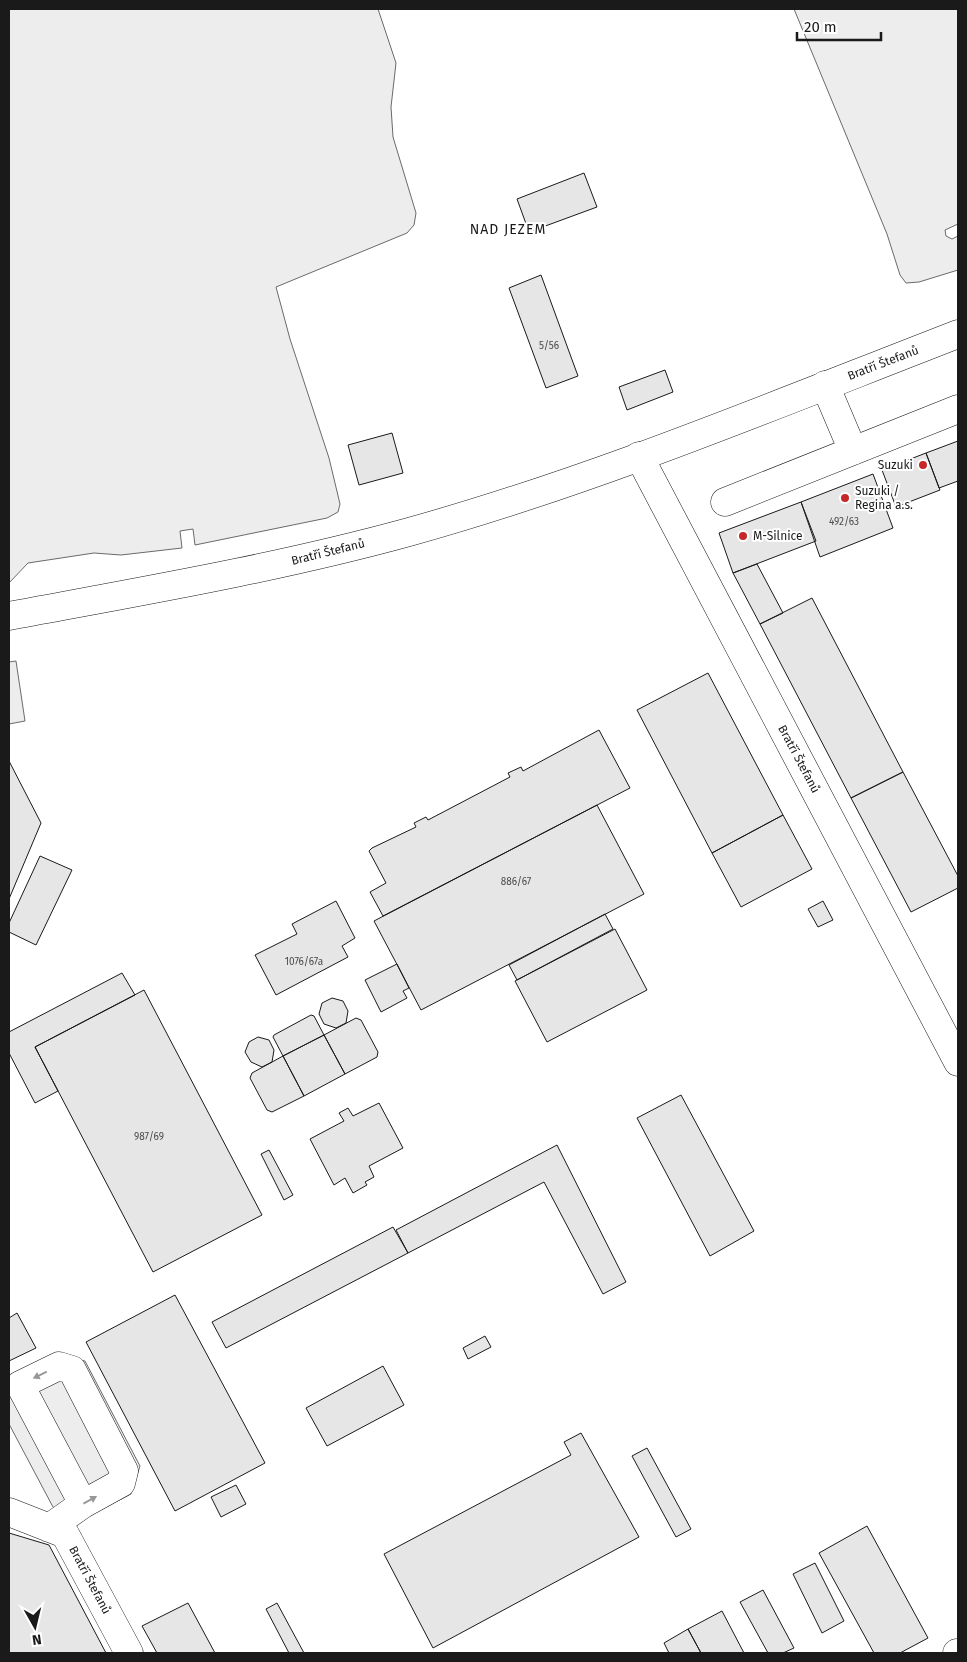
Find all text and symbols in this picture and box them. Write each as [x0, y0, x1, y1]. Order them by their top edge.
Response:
scale bar [797, 10, 881, 42]
text: 20 m [804, 18, 837, 36]
district label: NAD JEZEM [470, 221, 546, 238]
house number: 5/56 [539, 340, 559, 352]
street label: Bratří Štefanů [845, 342, 921, 383]
place label: Suzuki [878, 458, 913, 472]
marker: Suzuki [917, 459, 929, 471]
place label: Suzuki / Regina a.s. [855, 484, 913, 512]
marker: Suzuki / Regina a.s. [839, 492, 851, 504]
house number: 492/63 [829, 516, 859, 528]
place label: M-Silnice [753, 529, 803, 543]
marker: M-Silnice [737, 530, 749, 542]
street label: Bratří Štefanů [290, 535, 366, 568]
street label: Bratří Štefanů [775, 722, 824, 795]
house number: 886/67 [501, 876, 532, 888]
house number: 1076/67a [285, 956, 323, 968]
house number: 987/69 [134, 1131, 164, 1143]
one-way arrow [33, 1371, 47, 1379]
one-way arrow [82, 1496, 97, 1504]
street label: Bratří Štefanů [66, 1543, 115, 1616]
north arrow [10, 1602, 60, 1652]
text: N [31, 1630, 43, 1648]

